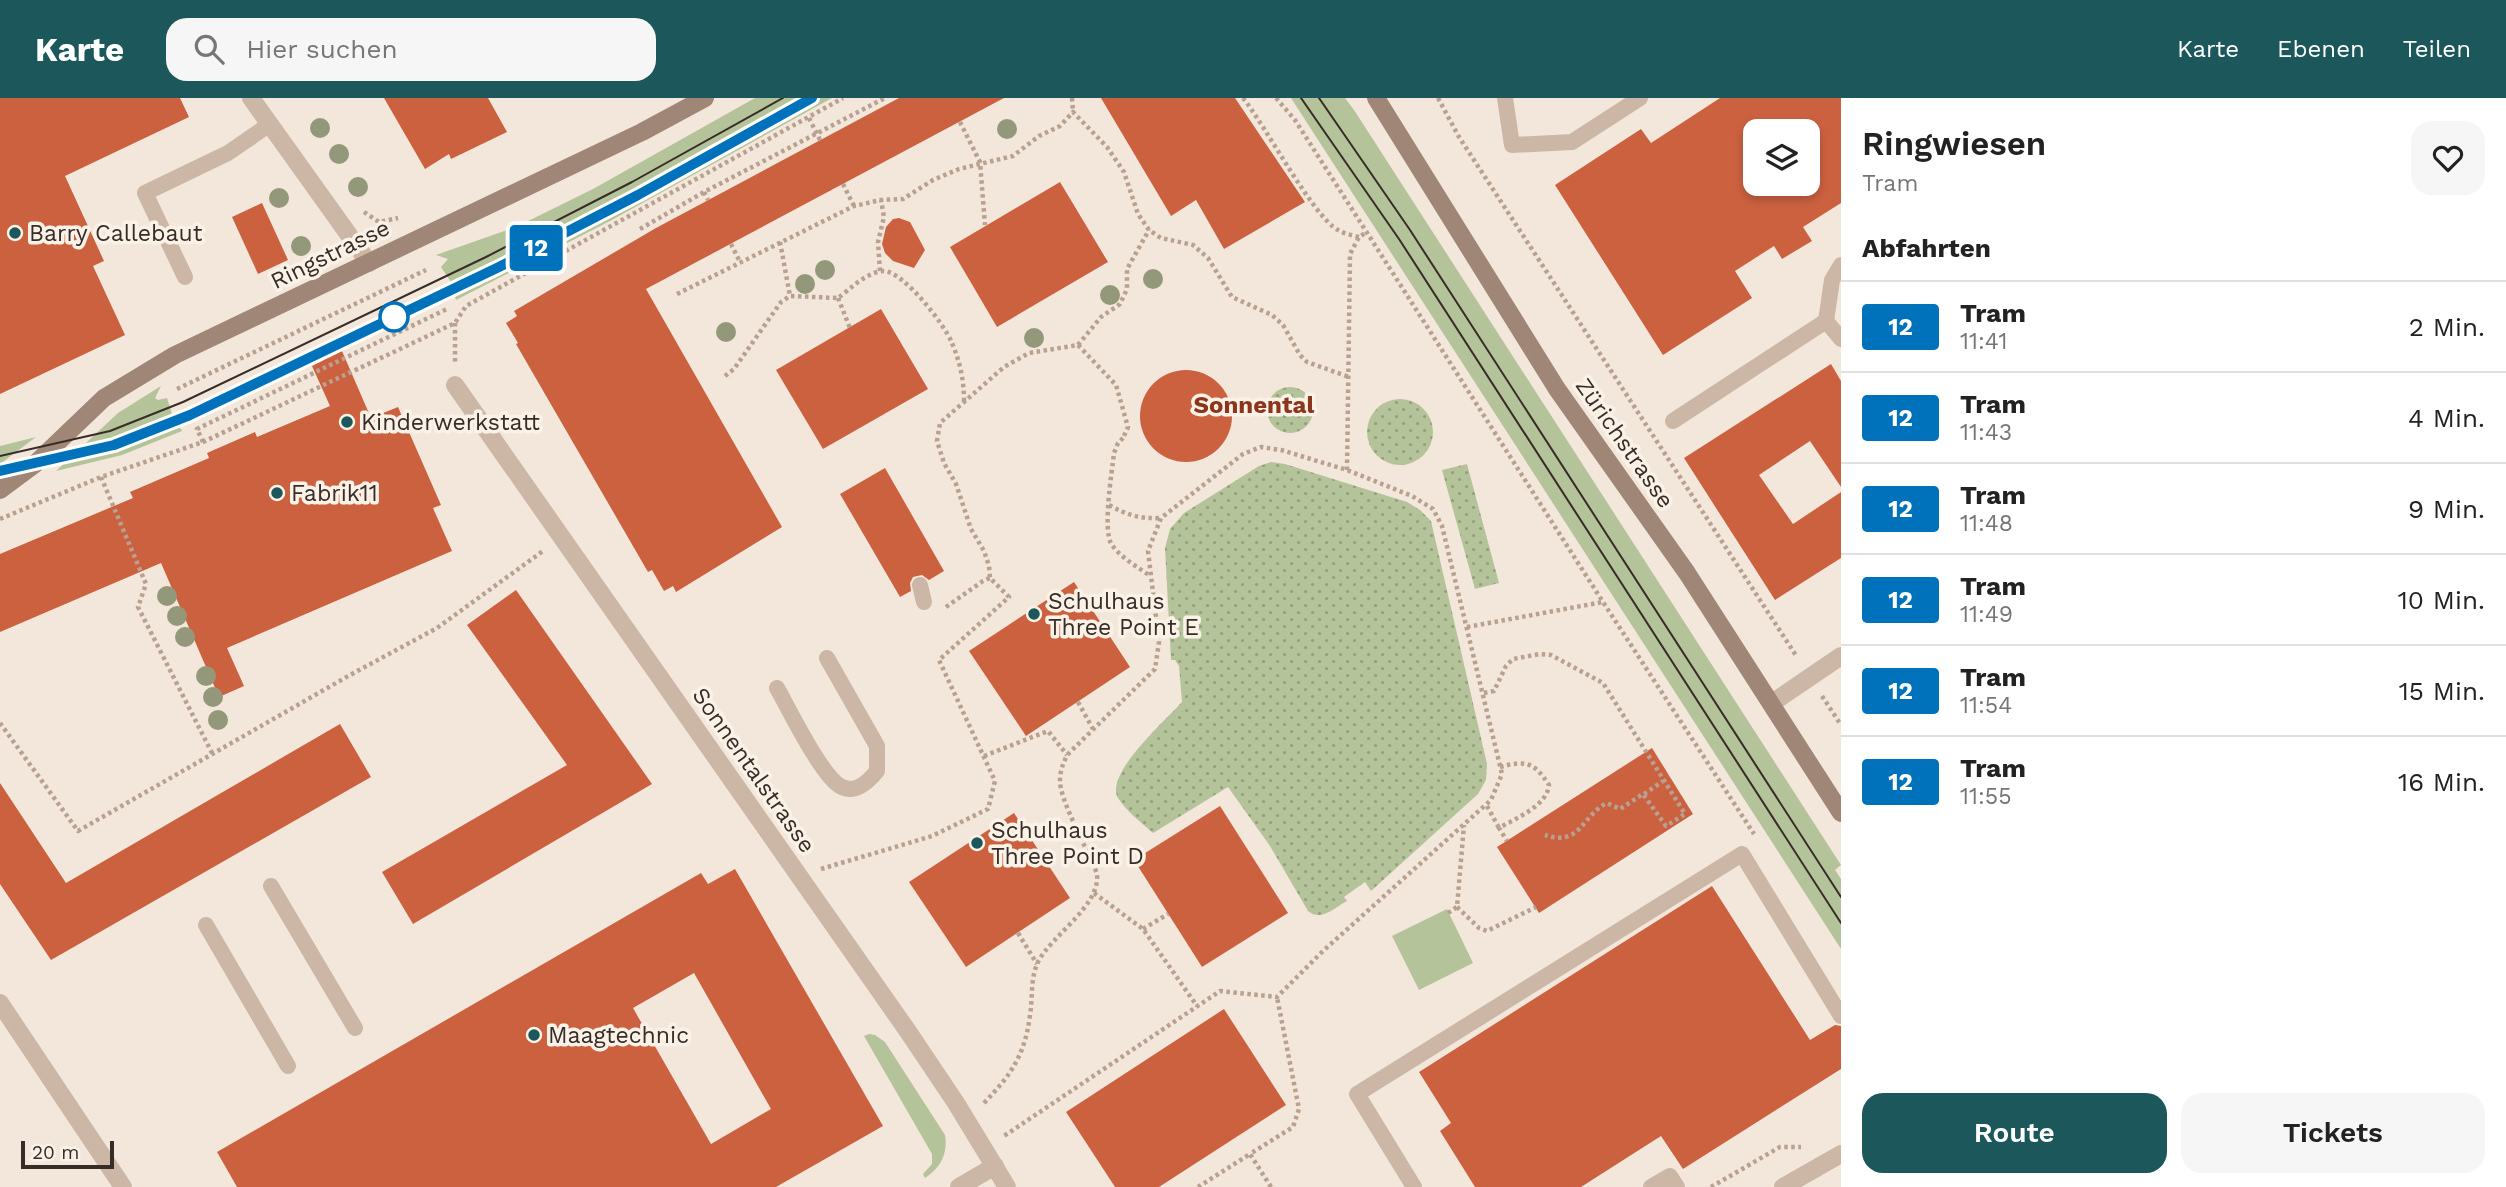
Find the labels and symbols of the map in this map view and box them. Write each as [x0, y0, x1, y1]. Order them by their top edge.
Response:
street label: Ringstrasse [266, 214, 394, 295]
place label: Barry Callebaut [29, 220, 203, 247]
marker: Barry Callebaut [7, 225, 23, 241]
line badge: 12 [504, 225, 568, 271]
unlabelled marker [379, 302, 409, 332]
street label: Zürichstrasse [1570, 373, 1679, 513]
district label: Sonnental [1194, 391, 1315, 419]
place label: Kinderwerkstatt [361, 409, 540, 436]
marker: Kinderwerkstatt [339, 414, 355, 430]
place label: Fabrik11 [291, 480, 378, 507]
marker: Fabrik11 [269, 485, 285, 501]
place label: Schulhaus Three Point E [1048, 588, 1199, 641]
marker: Schulhaus Three Point E [1026, 606, 1042, 622]
street label: Sonnentalstrasse [686, 683, 821, 858]
place label: Schulhaus Three Point D [991, 817, 1144, 870]
marker: Schulhaus Three Point D [969, 835, 985, 851]
place label: Maagtechnic [548, 1022, 689, 1049]
marker: Maagtechnic [526, 1027, 542, 1043]
scale bar [21, 1138, 114, 1170]

